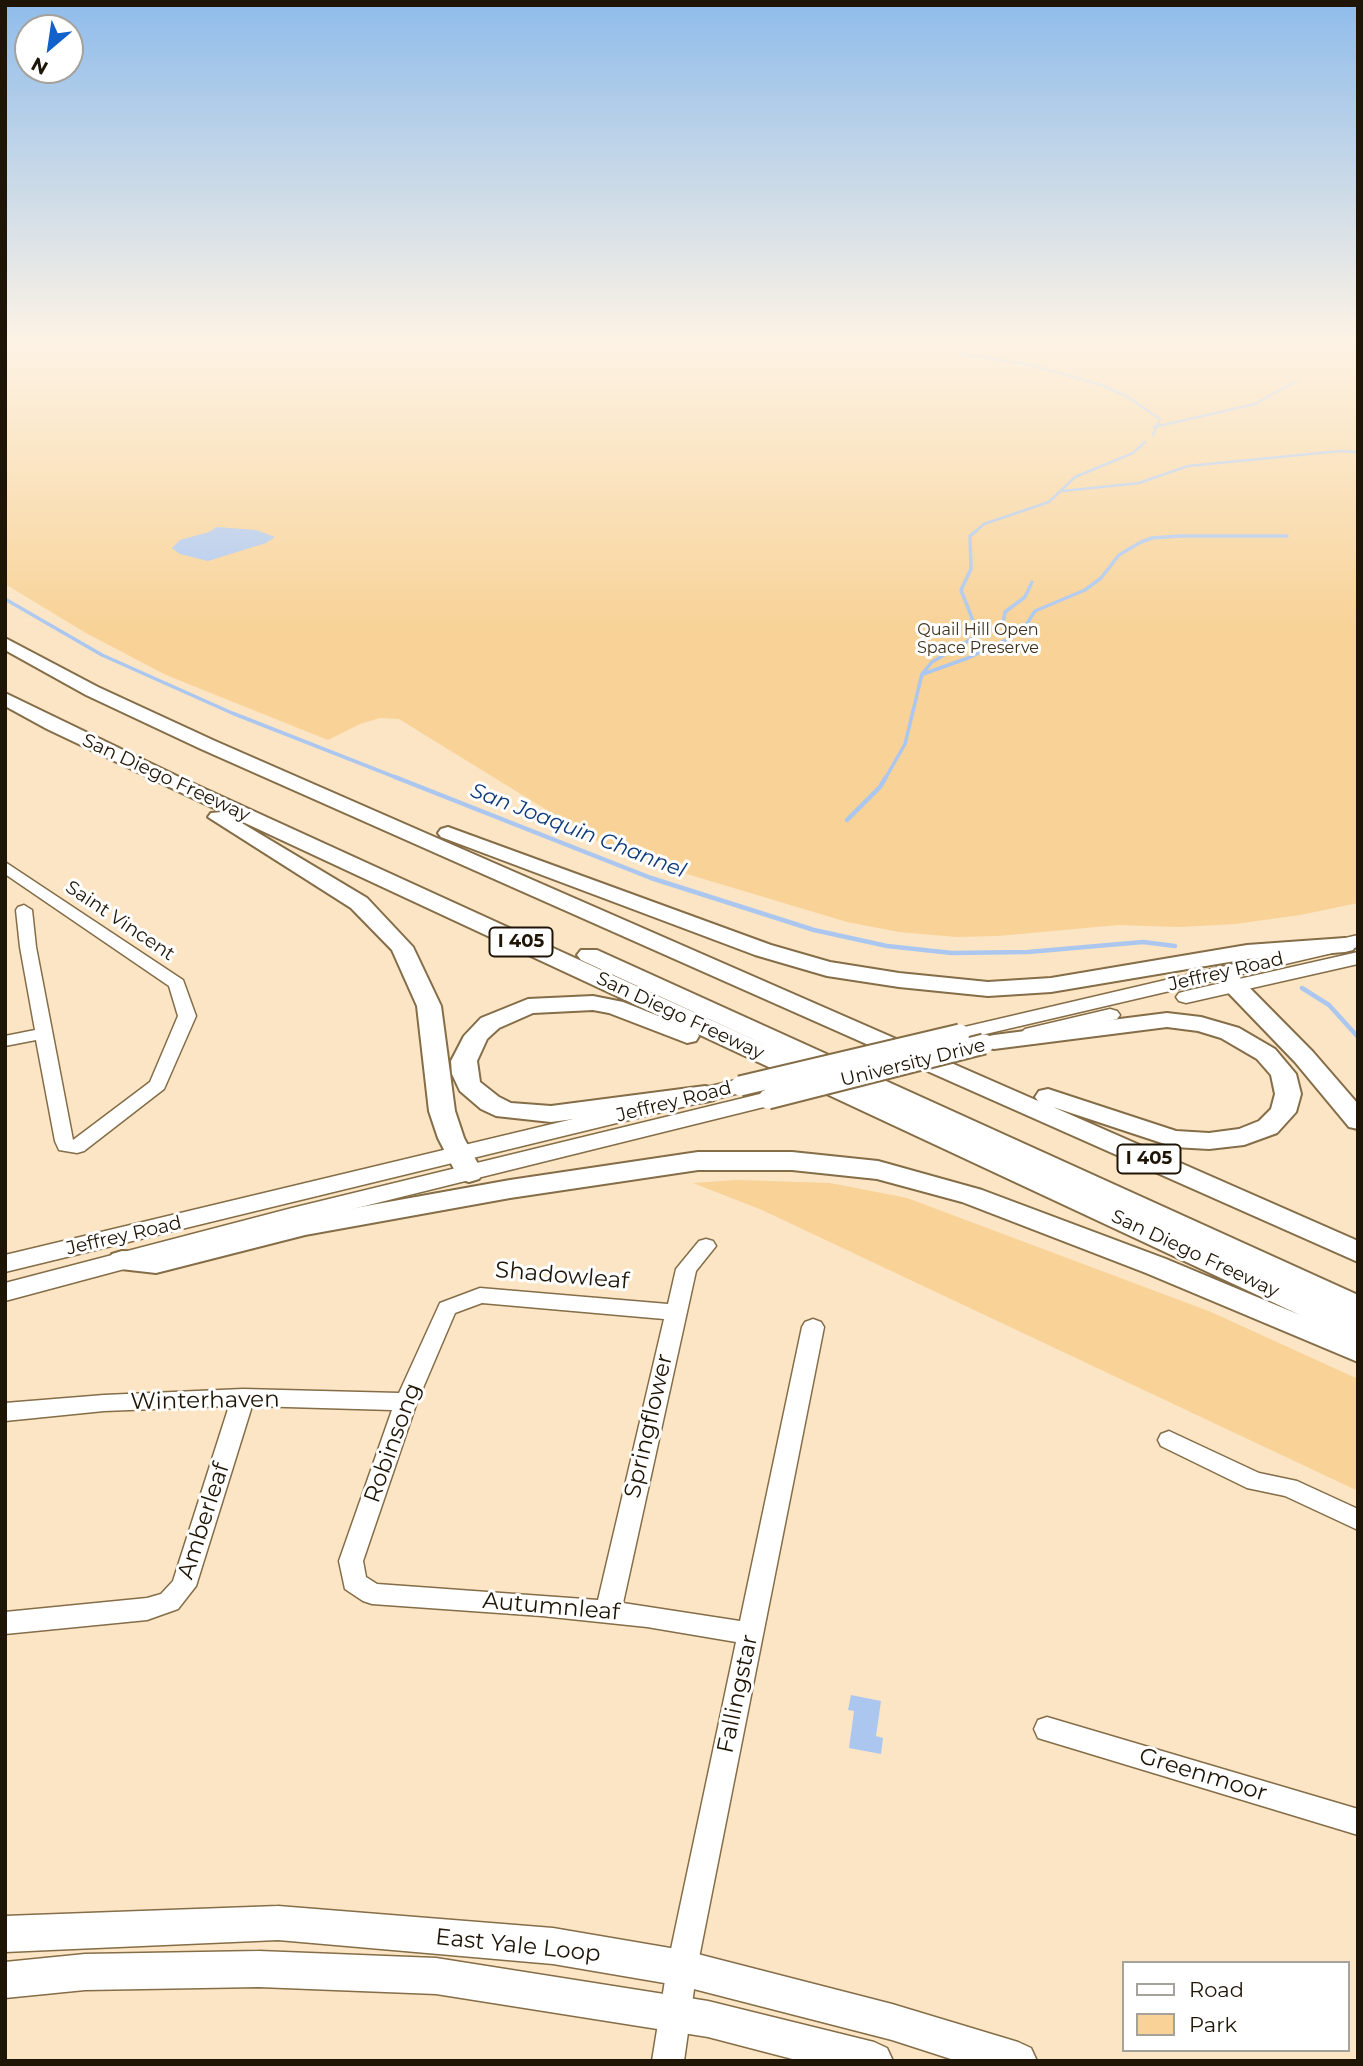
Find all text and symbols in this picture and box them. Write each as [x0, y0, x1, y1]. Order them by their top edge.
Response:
north arrow [14, 14, 84, 84]
text: N [27, 52, 52, 80]
park label: Quail Hill Open Space Preserve [917, 620, 1039, 658]
street label: San Diego Freeway [79, 729, 253, 827]
water label: San Joaquin Channel [467, 778, 689, 884]
street label: Saint Vincent [61, 876, 179, 966]
road number: I 405 [490, 928, 552, 957]
street label: Jeffrey Road [1166, 948, 1286, 996]
street label: San Diego Freeway [593, 967, 767, 1065]
street label: University Drive [838, 1034, 988, 1092]
street label: Jeffrey Road [614, 1077, 734, 1127]
road number: I 405 [1118, 1144, 1180, 1174]
street label: San Diego Freeway [1108, 1205, 1282, 1303]
street label: Jeffrey Road [64, 1212, 184, 1260]
street label: Shadowleaf [494, 1256, 630, 1296]
street label: Springflower [619, 1351, 679, 1501]
street label: Robinsong [359, 1379, 427, 1507]
street label: Winterhaven [130, 1386, 280, 1416]
street label: Amberleaf [172, 1459, 236, 1583]
street label: Autumnleaf [481, 1587, 621, 1627]
street label: Fallingstar [712, 1632, 764, 1756]
street label: Greenmoor [1136, 1742, 1270, 1808]
street label: East Yale Loop [434, 1924, 602, 1968]
legend [1122, 1961, 1349, 2052]
text: Road [1189, 1977, 1244, 2002]
text: Park [1189, 2012, 1237, 2037]

